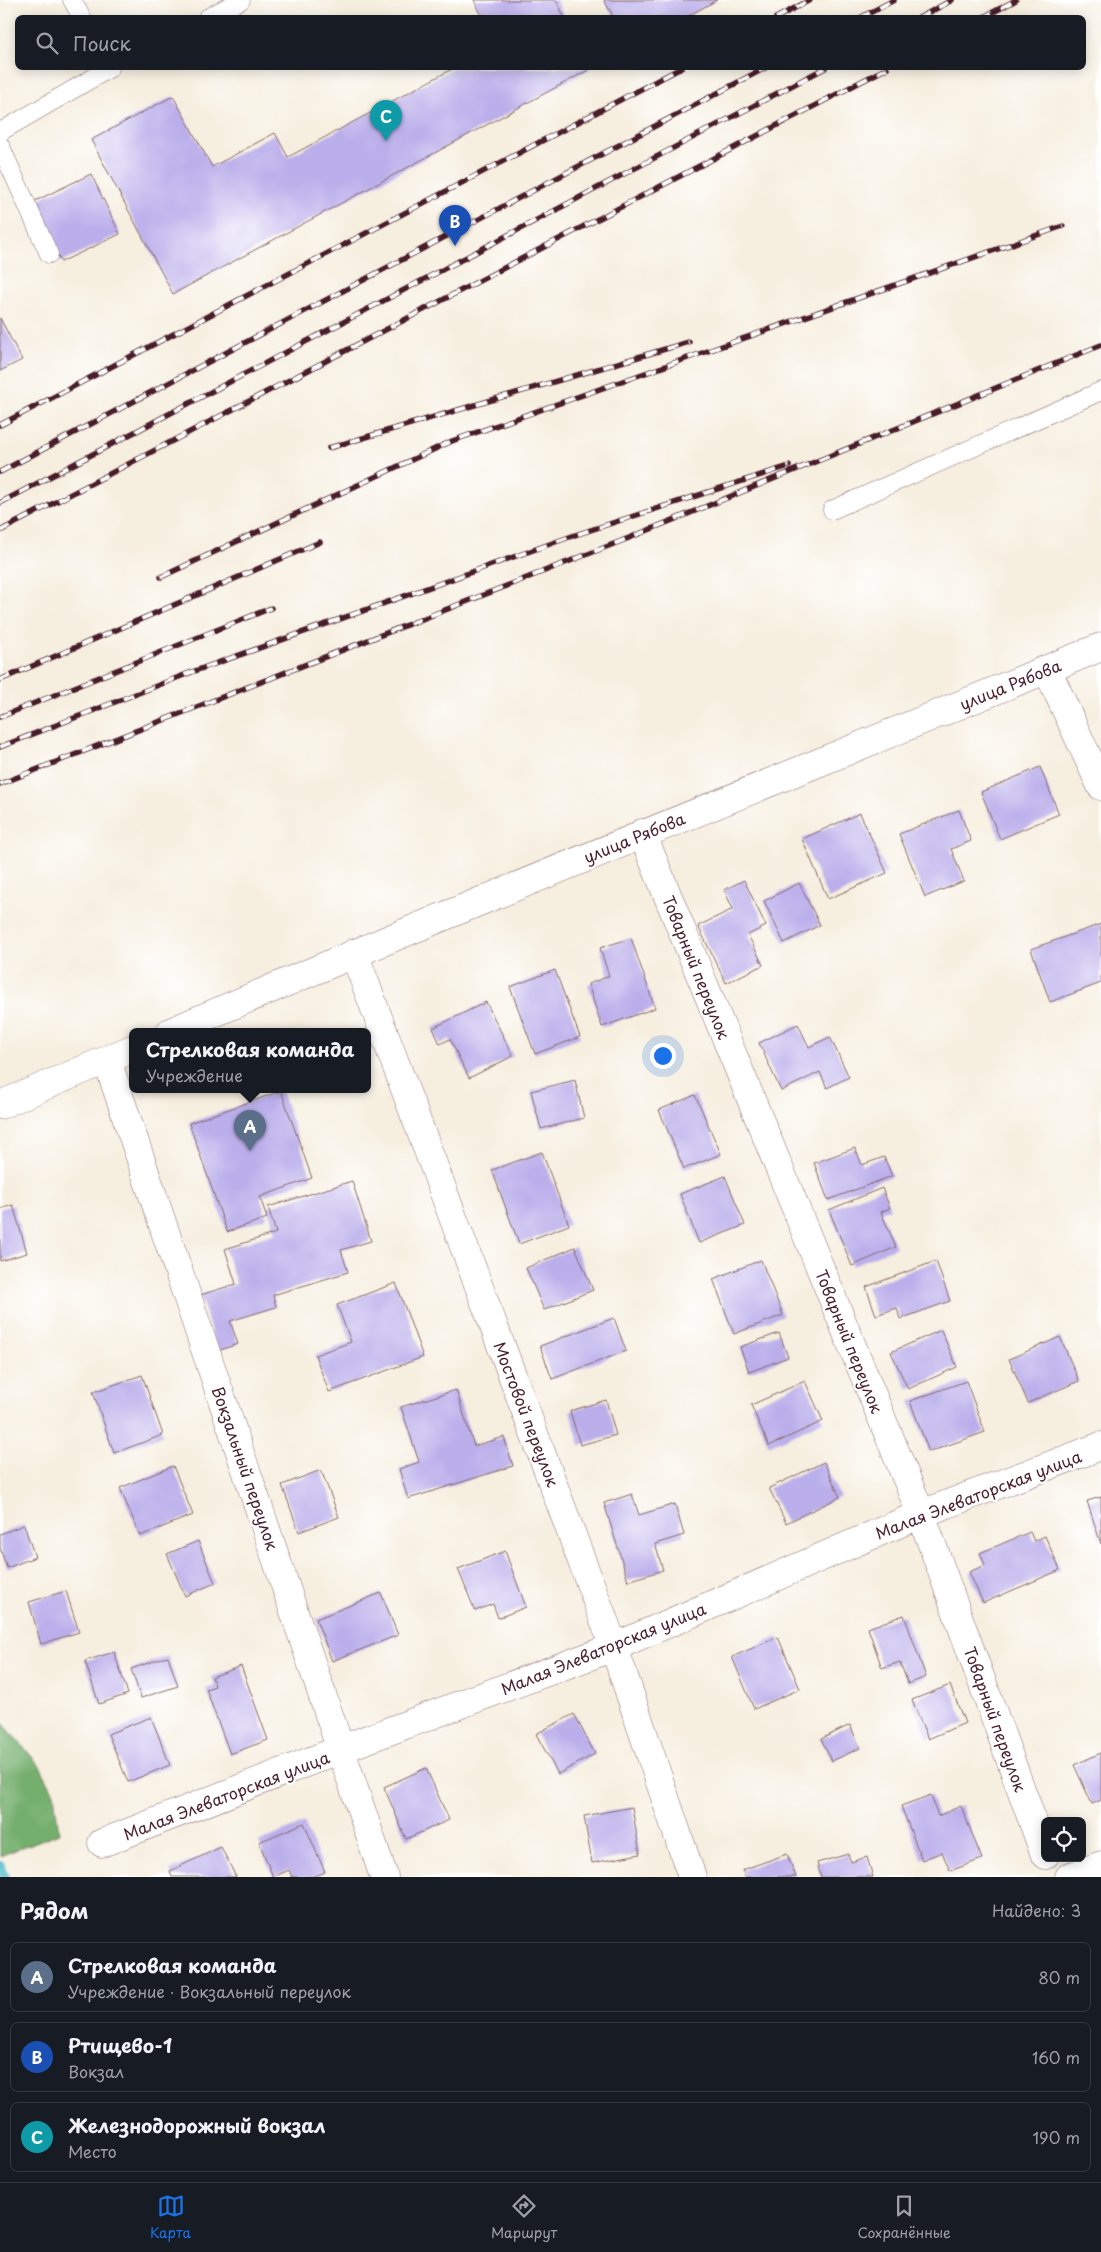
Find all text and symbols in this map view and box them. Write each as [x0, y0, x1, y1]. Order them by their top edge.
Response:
search box [15, 15, 1086, 70]
icon: search [33, 29, 61, 57]
text: Поиск [73, 29, 131, 57]
pin: C [370, 100, 402, 141]
pin: B [439, 205, 471, 246]
street label: улица Рябова [956, 653, 1065, 715]
street label: улица Рябова [580, 806, 689, 868]
street label: Товарный переулок [657, 892, 737, 1043]
popup [129, 1028, 371, 1093]
text: Стрелковая команда [146, 1035, 354, 1063]
your location [650, 1043, 676, 1069]
text: Учреждение [146, 1063, 243, 1087]
pin: A [234, 1110, 266, 1151]
street label: Товарный переулок [810, 1266, 890, 1417]
street label: Мостовой переулок [488, 1338, 566, 1490]
street label: Вокзальный переулок [207, 1383, 285, 1554]
street label: Малая Элеваторская улица [871, 1444, 1085, 1544]
street label: Малая Элеваторская улица [497, 1596, 709, 1700]
street label: Товарный переулок [959, 1643, 1034, 1795]
street label: Малая Элеваторская улица [119, 1745, 333, 1845]
map controls [1041, 1817, 1086, 1862]
button: locate [1041, 1817, 1086, 1862]
text: Рядом [20, 1894, 88, 1926]
text: Найдено: 3 [992, 1898, 1081, 1922]
text: Стрелковая команда [68, 1951, 277, 1979]
text: A [31, 1965, 43, 1989]
text: 80 m [1038, 1965, 1080, 1989]
text: Учреждение · Вокзальный переулок [68, 1979, 351, 2003]
text: Ртищево-1 [68, 2031, 172, 2059]
text: B [32, 2045, 42, 2069]
text: 160 m [1032, 2045, 1080, 2069]
text: Вокзал [68, 2059, 124, 2083]
text: Железнодорожный вокзал [68, 2111, 326, 2139]
text: C [31, 2125, 43, 2149]
text: 190 m [1032, 2125, 1080, 2149]
text: Место [68, 2139, 117, 2163]
tab: Карта [150, 2192, 191, 2243]
tab: Маршрут [491, 2192, 557, 2243]
tab: Сохранённые [857, 2192, 951, 2243]

